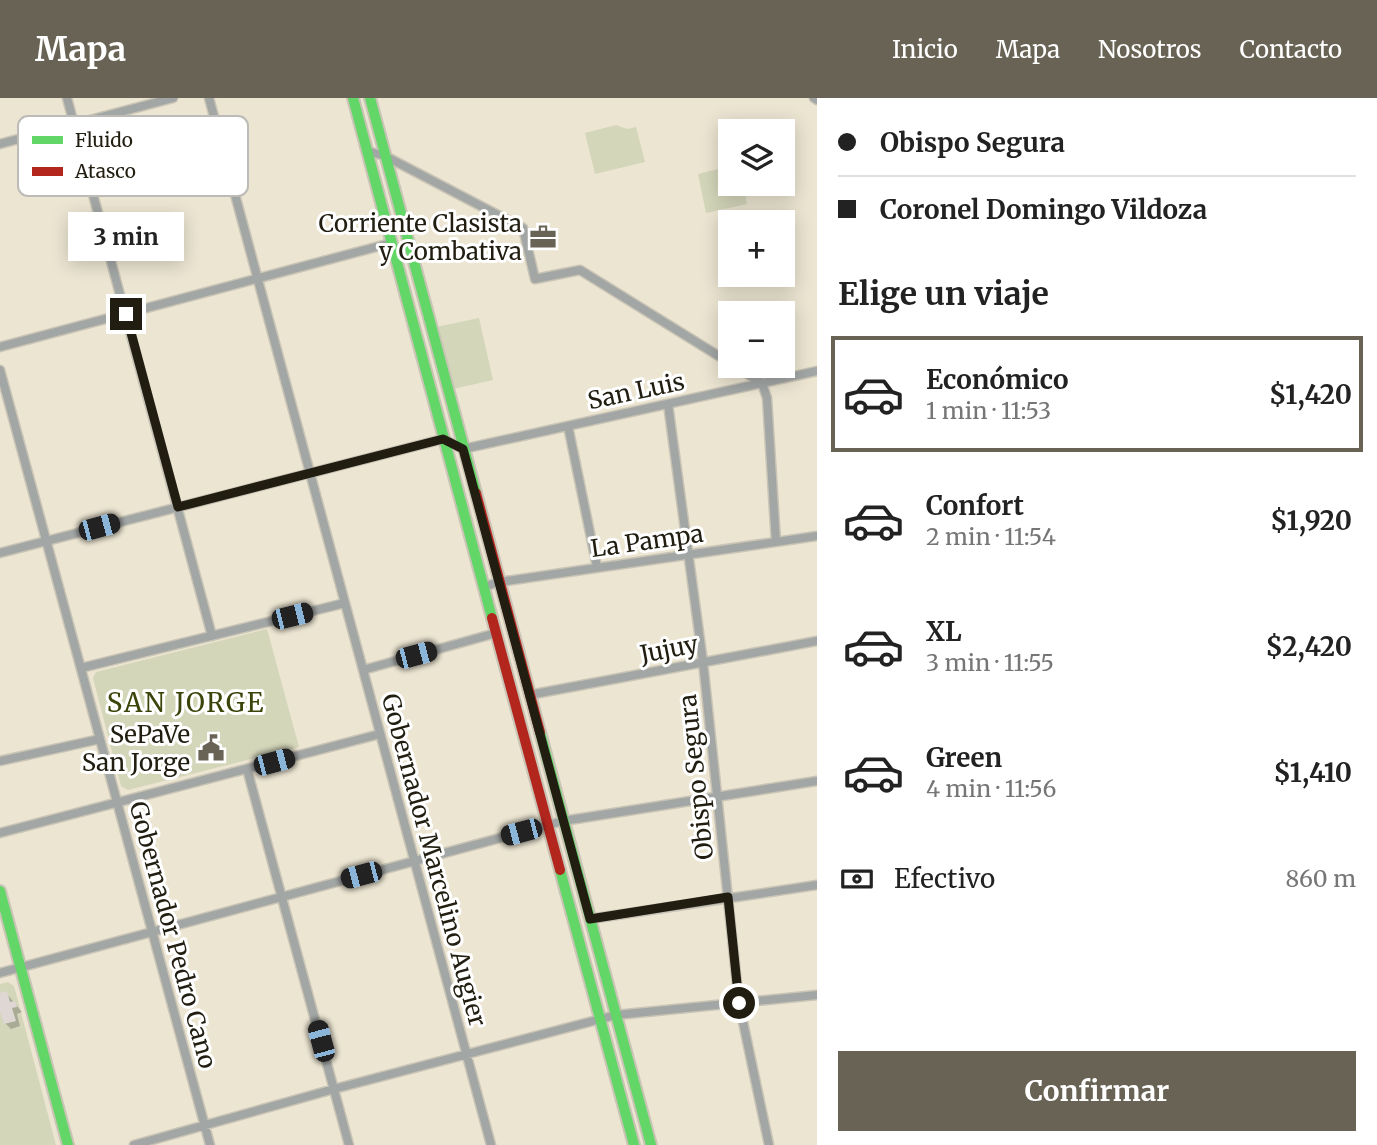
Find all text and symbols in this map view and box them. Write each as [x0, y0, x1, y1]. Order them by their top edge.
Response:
text: Mapa [35, 29, 126, 70]
text: Inicio [892, 34, 958, 65]
text: Mapa [996, 34, 1060, 65]
text: Nosotros [1098, 34, 1202, 65]
text: Contacto [1240, 34, 1342, 65]
legend [18, 116, 248, 196]
map controls [718, 119, 795, 378]
button: layers [718, 119, 795, 196]
text: Obispo Segura [880, 126, 1065, 159]
text: Fluido [75, 128, 133, 152]
text: Atasco [74, 159, 136, 183]
text: Coronel Domingo Vildoza [880, 193, 1207, 226]
place label: Corriente Clasista y Combativa [319, 208, 522, 267]
button: + [718, 210, 795, 287]
callout: 3 min [68, 212, 184, 262]
text: 3 min [93, 222, 159, 251]
office icon: Corriente Clasista y Combativa [528, 222, 558, 252]
text: Elige un viaje [838, 274, 1049, 314]
route end [110, 298, 142, 330]
button: − [718, 301, 795, 378]
icon: car [842, 363, 905, 426]
text: Económico [926, 363, 1069, 396]
street label: San Luis [585, 366, 687, 416]
text: $1,420 [1269, 378, 1352, 411]
text: 1 min · 11:53 [926, 396, 1051, 425]
icon: car [842, 489, 905, 552]
text: Confort [926, 489, 1024, 522]
text: $1,920 [1270, 504, 1352, 537]
car [76, 511, 123, 543]
street label: La Pampa [589, 518, 705, 564]
text: 2 min · 11:54 [926, 522, 1056, 551]
car [270, 601, 315, 631]
icon: car [842, 615, 905, 678]
text: XL [926, 615, 962, 648]
street label: Jujuy [636, 628, 701, 670]
text: $2,420 [1266, 630, 1352, 663]
car [393, 639, 440, 671]
text: 3 min · 11:55 [926, 648, 1054, 677]
district label: SAN JORGE [107, 686, 265, 719]
street label: Gobernador Marcelino Augier [375, 690, 493, 1030]
street label: Obispo Segura [672, 693, 720, 861]
place label: SePaVe San Jorge [82, 719, 190, 778]
public building icon: SePaVe San Jorge [196, 733, 226, 763]
icon: car [842, 741, 905, 804]
text: Green [926, 741, 1002, 774]
car [251, 746, 298, 778]
text: $1,410 [1273, 756, 1352, 789]
text: 4 min · 11:56 [926, 774, 1056, 803]
street label: Gobernador Pedro Cano [122, 798, 224, 1072]
car [498, 816, 545, 848]
car [338, 859, 385, 891]
icon: cash [838, 860, 876, 898]
text: Efectivo [894, 862, 995, 895]
text: 860 m [1285, 864, 1356, 893]
route start [723, 987, 755, 1019]
car [306, 1018, 337, 1064]
button: Confirmar [838, 1051, 1356, 1131]

